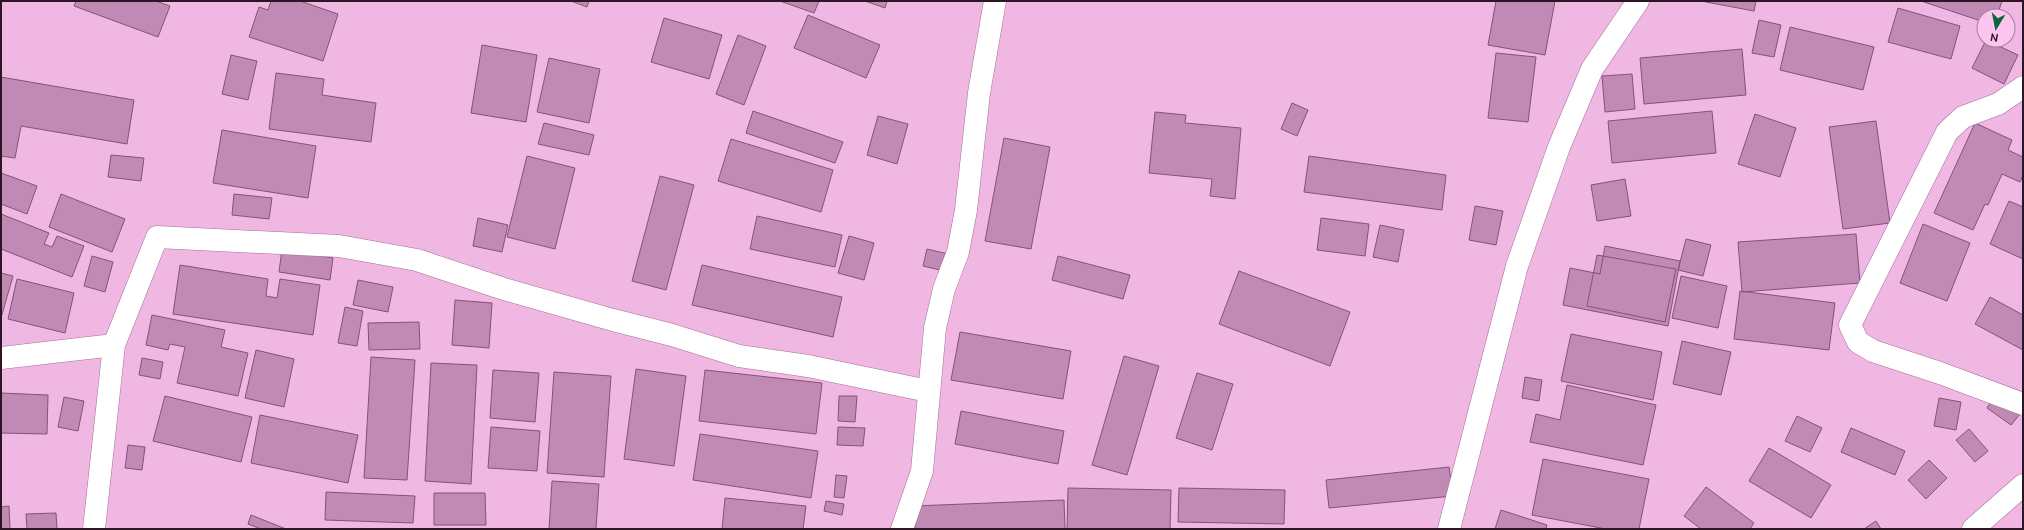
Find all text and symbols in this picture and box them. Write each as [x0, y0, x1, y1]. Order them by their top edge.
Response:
north arrow [1976, 8, 2016, 48]
text: N [1989, 31, 1999, 44]

